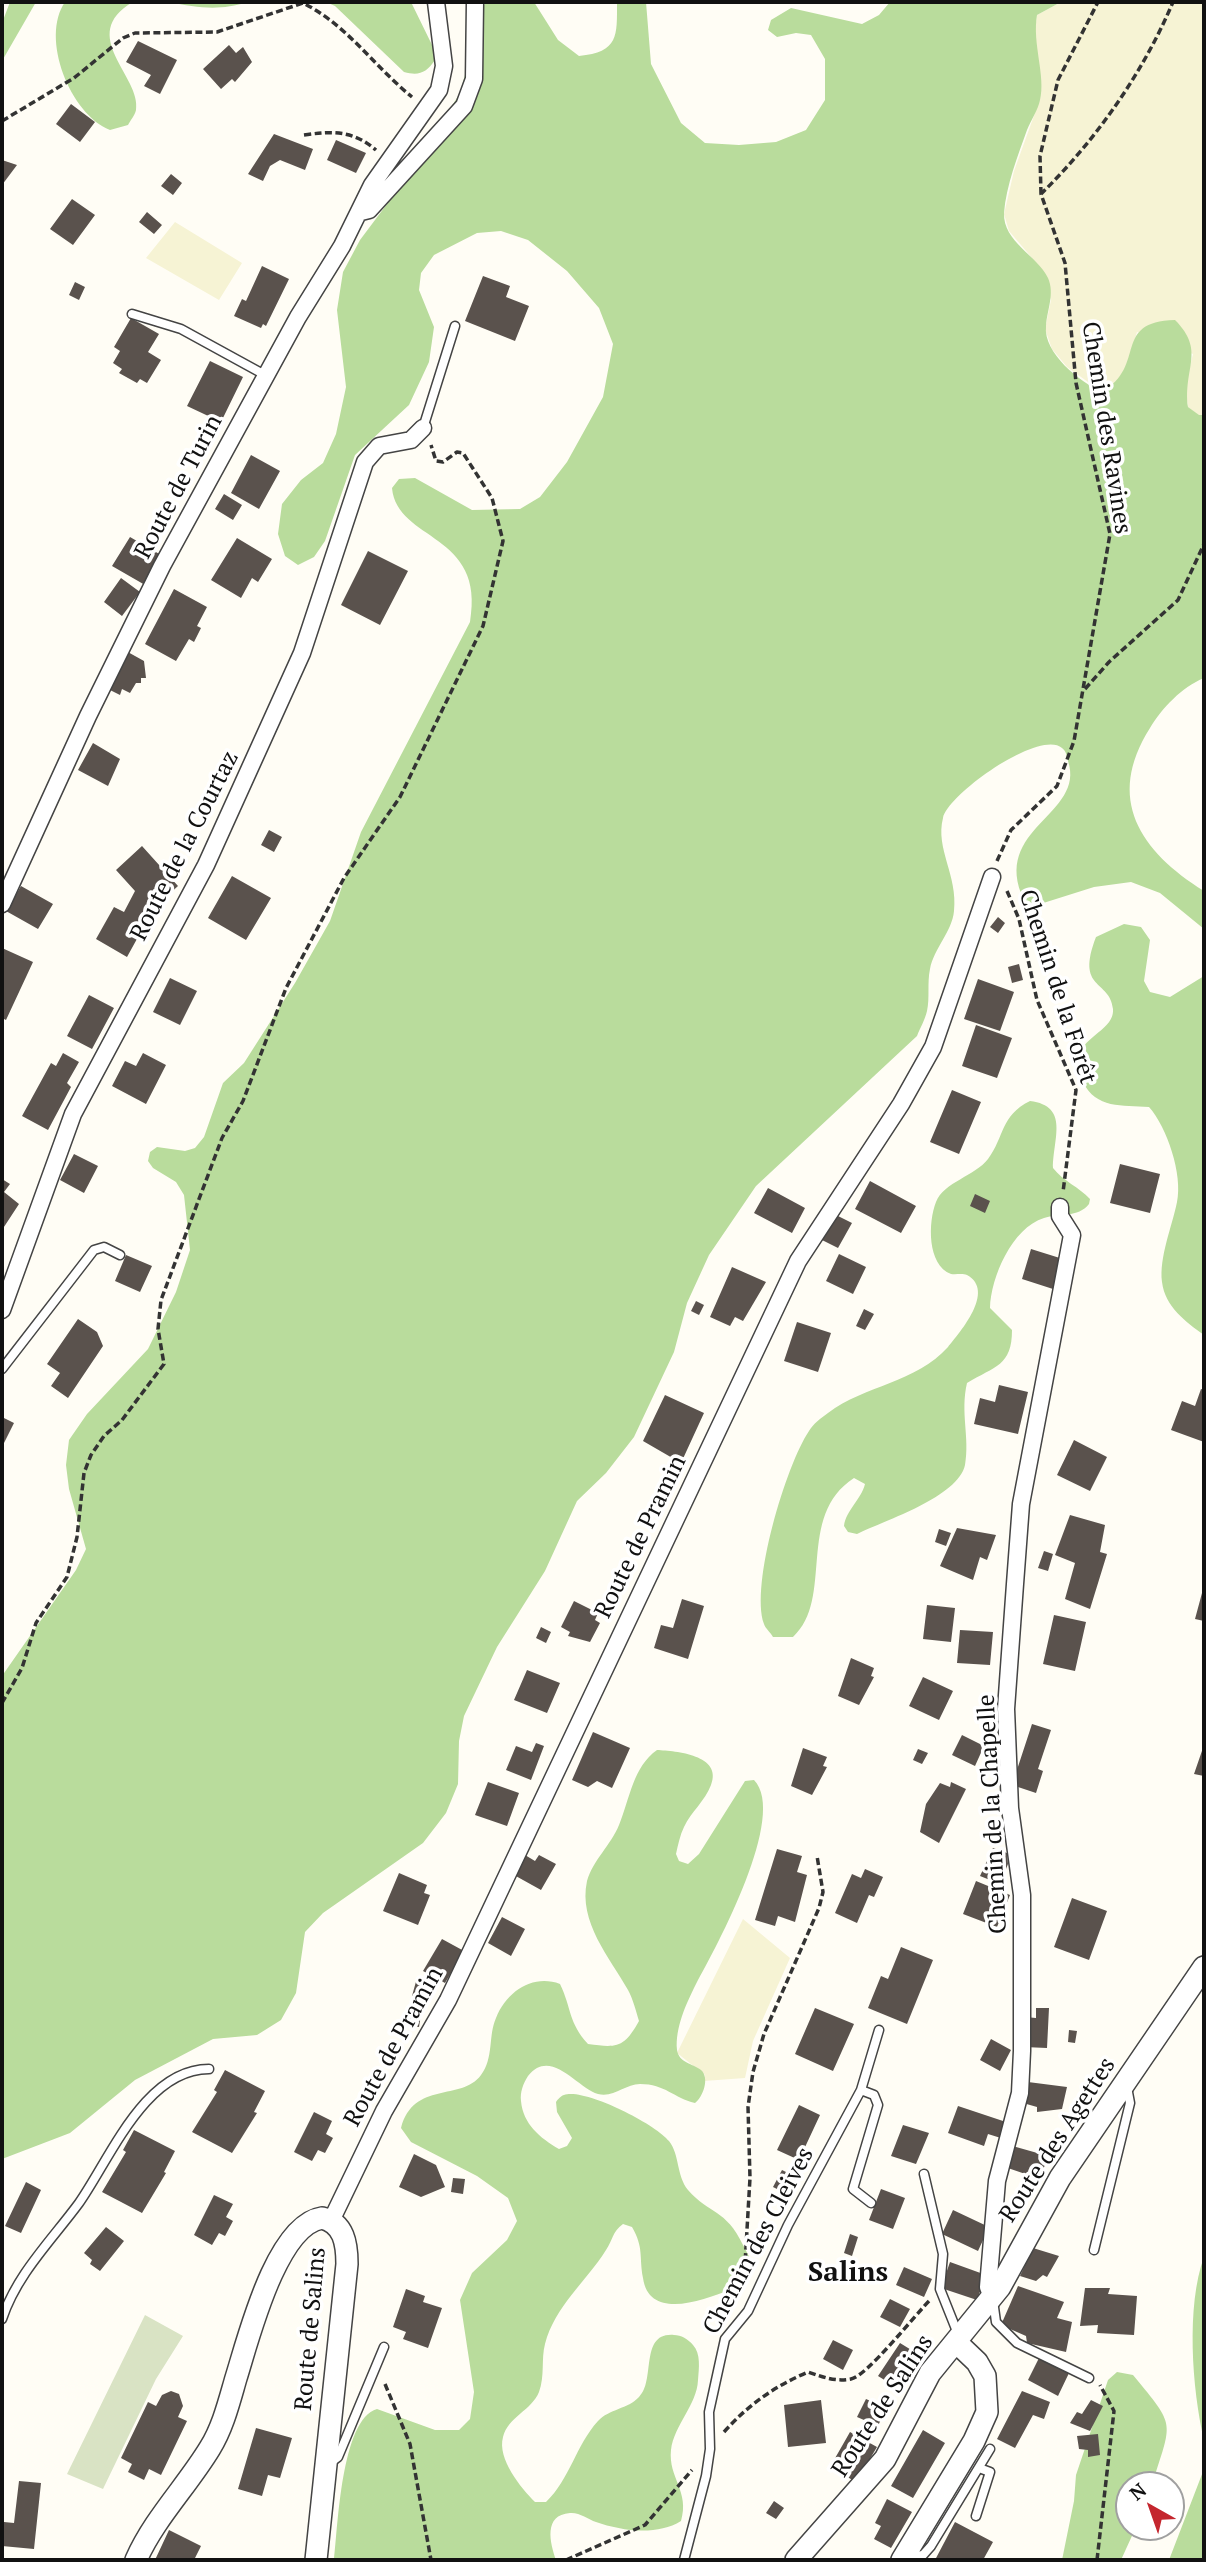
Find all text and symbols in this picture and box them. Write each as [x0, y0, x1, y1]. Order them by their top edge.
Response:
street label: Chemin des Ravines [1075, 320, 1137, 536]
street label: Route de Turin [129, 410, 229, 564]
street label: Route de la Courtaz [125, 746, 245, 946]
street label: Chemin de la Forêt [1012, 886, 1102, 1088]
street label: Route de Pramin [589, 1451, 693, 1623]
street label: Chemin de la Chapelle [972, 1693, 1014, 1935]
street label: Route de Pramin [338, 1962, 450, 2132]
street label: Route des Agettes [994, 2052, 1122, 2228]
street label: Chemin des Cleives [698, 2143, 820, 2339]
street label: Route de Salins [290, 2246, 332, 2412]
district label: Salins [808, 2256, 888, 2290]
street label: Route de Salins [826, 2329, 940, 2483]
north arrow [1115, 2471, 1185, 2541]
text: N [1124, 2477, 1151, 2505]

